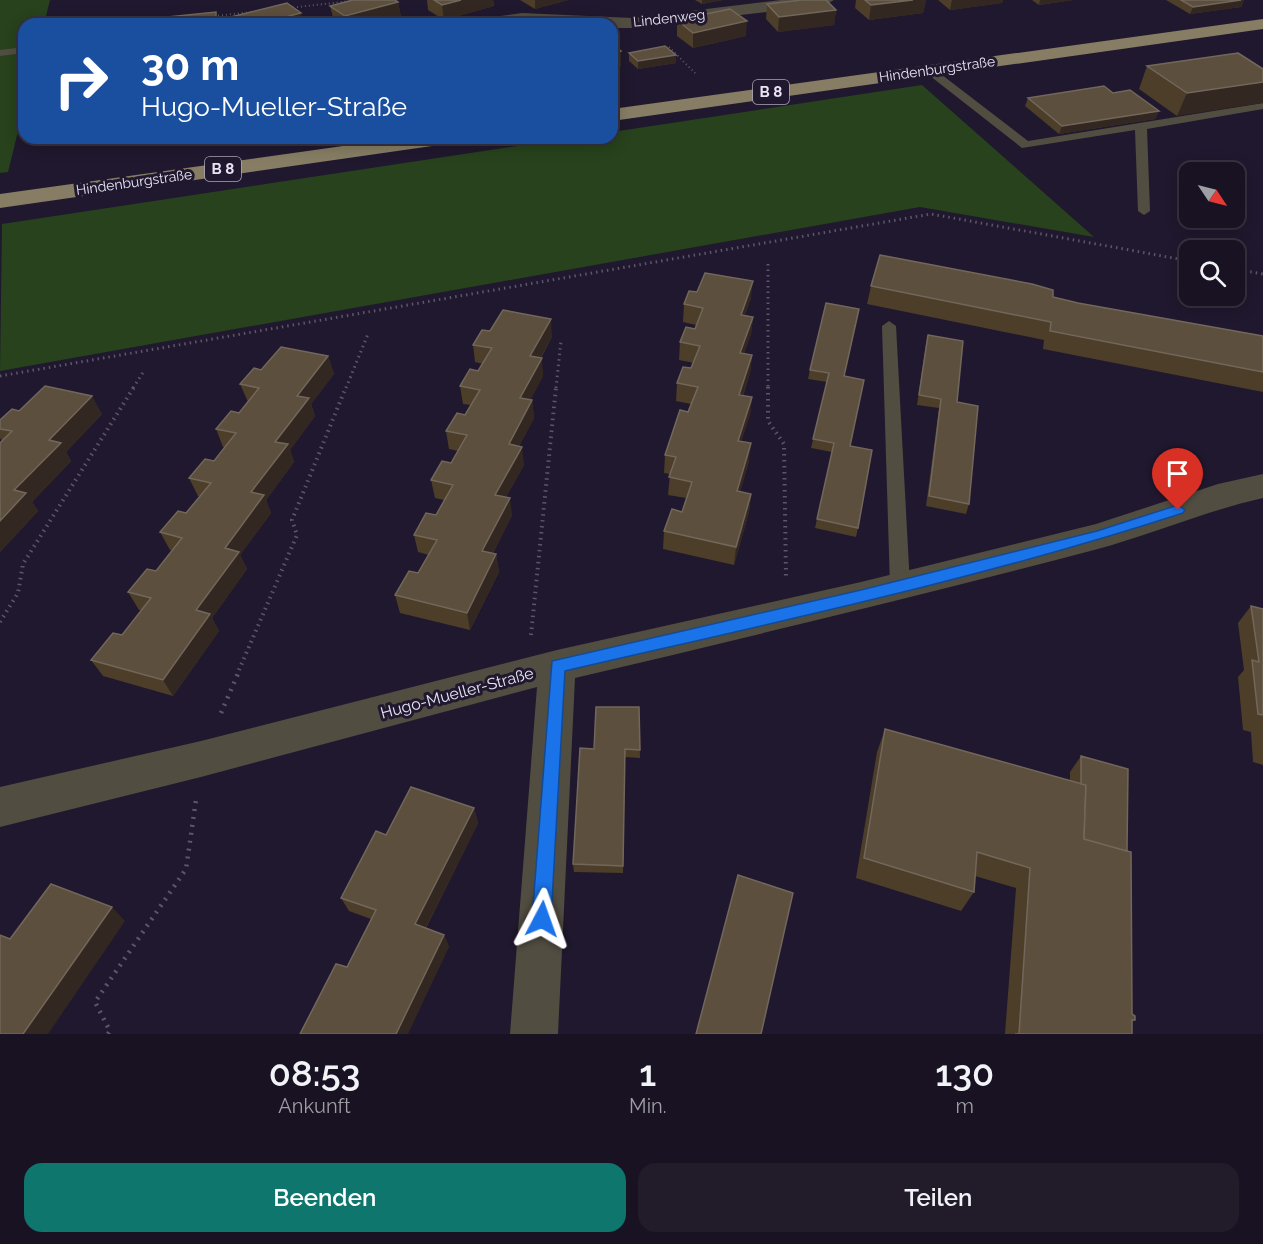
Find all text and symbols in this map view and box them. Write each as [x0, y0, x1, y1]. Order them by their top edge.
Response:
street label: Lindenweg [632, 6, 706, 30]
text: 30 m [141, 41, 239, 90]
icon: right [42, 42, 120, 120]
street label: Hindenburgstraße [878, 53, 996, 85]
road number: B 8 [753, 80, 789, 104]
text: Hugo-Mueller-Straße [141, 91, 407, 122]
road number: B 8 [205, 157, 241, 181]
north arrow [1179, 162, 1245, 228]
map controls [1179, 162, 1245, 306]
street label: Hindenburgstraße [75, 166, 193, 198]
button: search [1179, 240, 1245, 306]
pin [1152, 448, 1203, 510]
icon: arrive [1161, 457, 1194, 490]
street label: Hugo-Mueller-Straße [378, 663, 536, 723]
position arrow [510, 887, 574, 951]
text: 08:53 [269, 1052, 360, 1094]
text: 1 [639, 1052, 656, 1094]
text: 130 [935, 1052, 994, 1094]
text: Ankunft [278, 1094, 351, 1118]
text: Min. [629, 1094, 666, 1118]
text: m [956, 1094, 974, 1118]
button: Beenden [24, 1163, 626, 1232]
button: Teilen [638, 1163, 1239, 1232]

